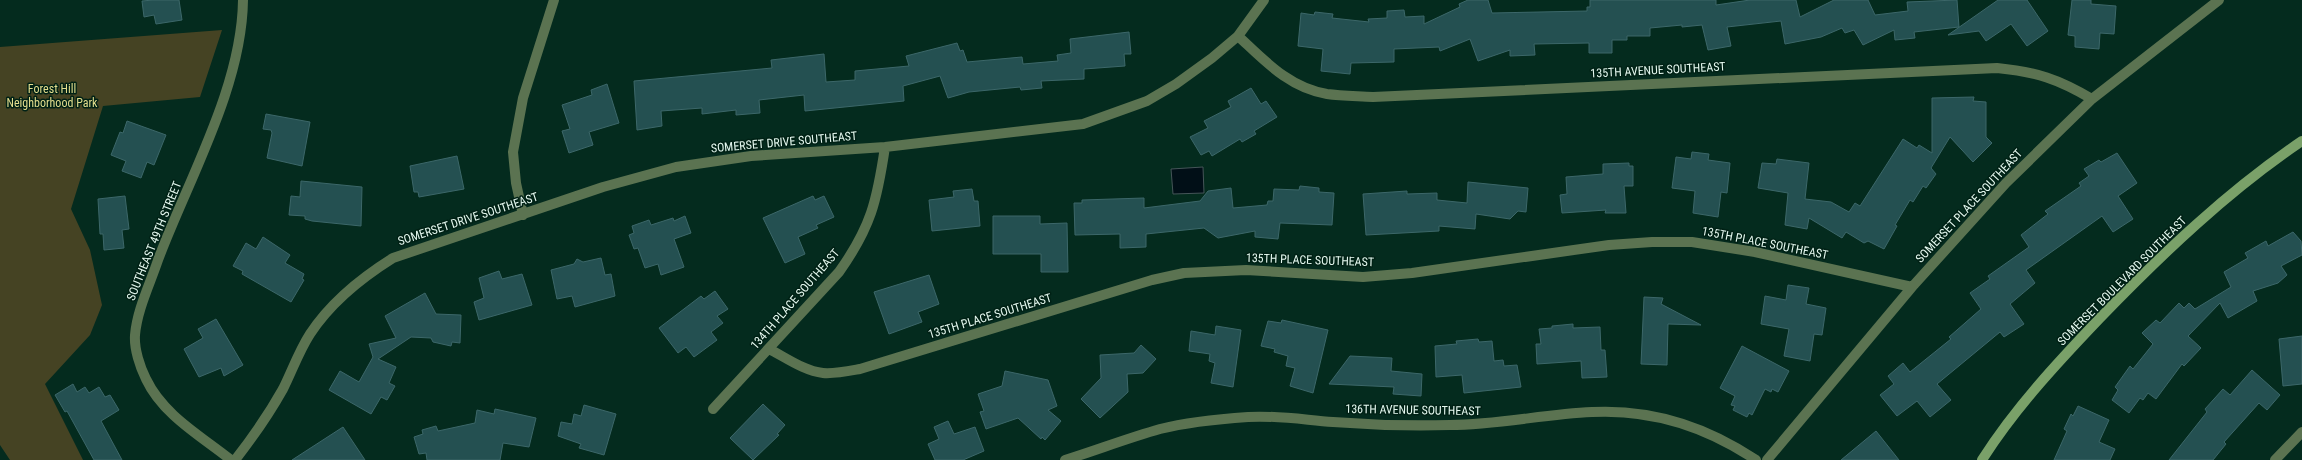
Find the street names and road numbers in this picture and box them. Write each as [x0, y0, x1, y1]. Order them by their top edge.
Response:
street label: 135TH AVENUE SOUTHEAST [1590, 59, 1726, 81]
street label: SOMERSET DRIVE SOUTHEAST [710, 129, 858, 155]
street label: SOMERSET PLACE SOUTHEAST [1913, 146, 2025, 266]
street label: SOUTHEAST 49TH STREET [124, 179, 184, 303]
street label: SOMERSET DRIVE SOUTHEAST [396, 190, 540, 248]
street label: SOMERSET BOULEVARD SOUTHEAST [2055, 214, 2189, 348]
street label: 135TH PLACE SOUTHEAST [1701, 224, 1829, 262]
street label: 134TH PLACE SOUTHEAST [748, 246, 842, 352]
street label: 135TH PLACE SOUTHEAST [1246, 251, 1374, 269]
street label: 135TH PLACE SOUTHEAST [927, 291, 1053, 341]
street label: 136TH AVENUE SOUTHEAST [1345, 402, 1481, 418]

